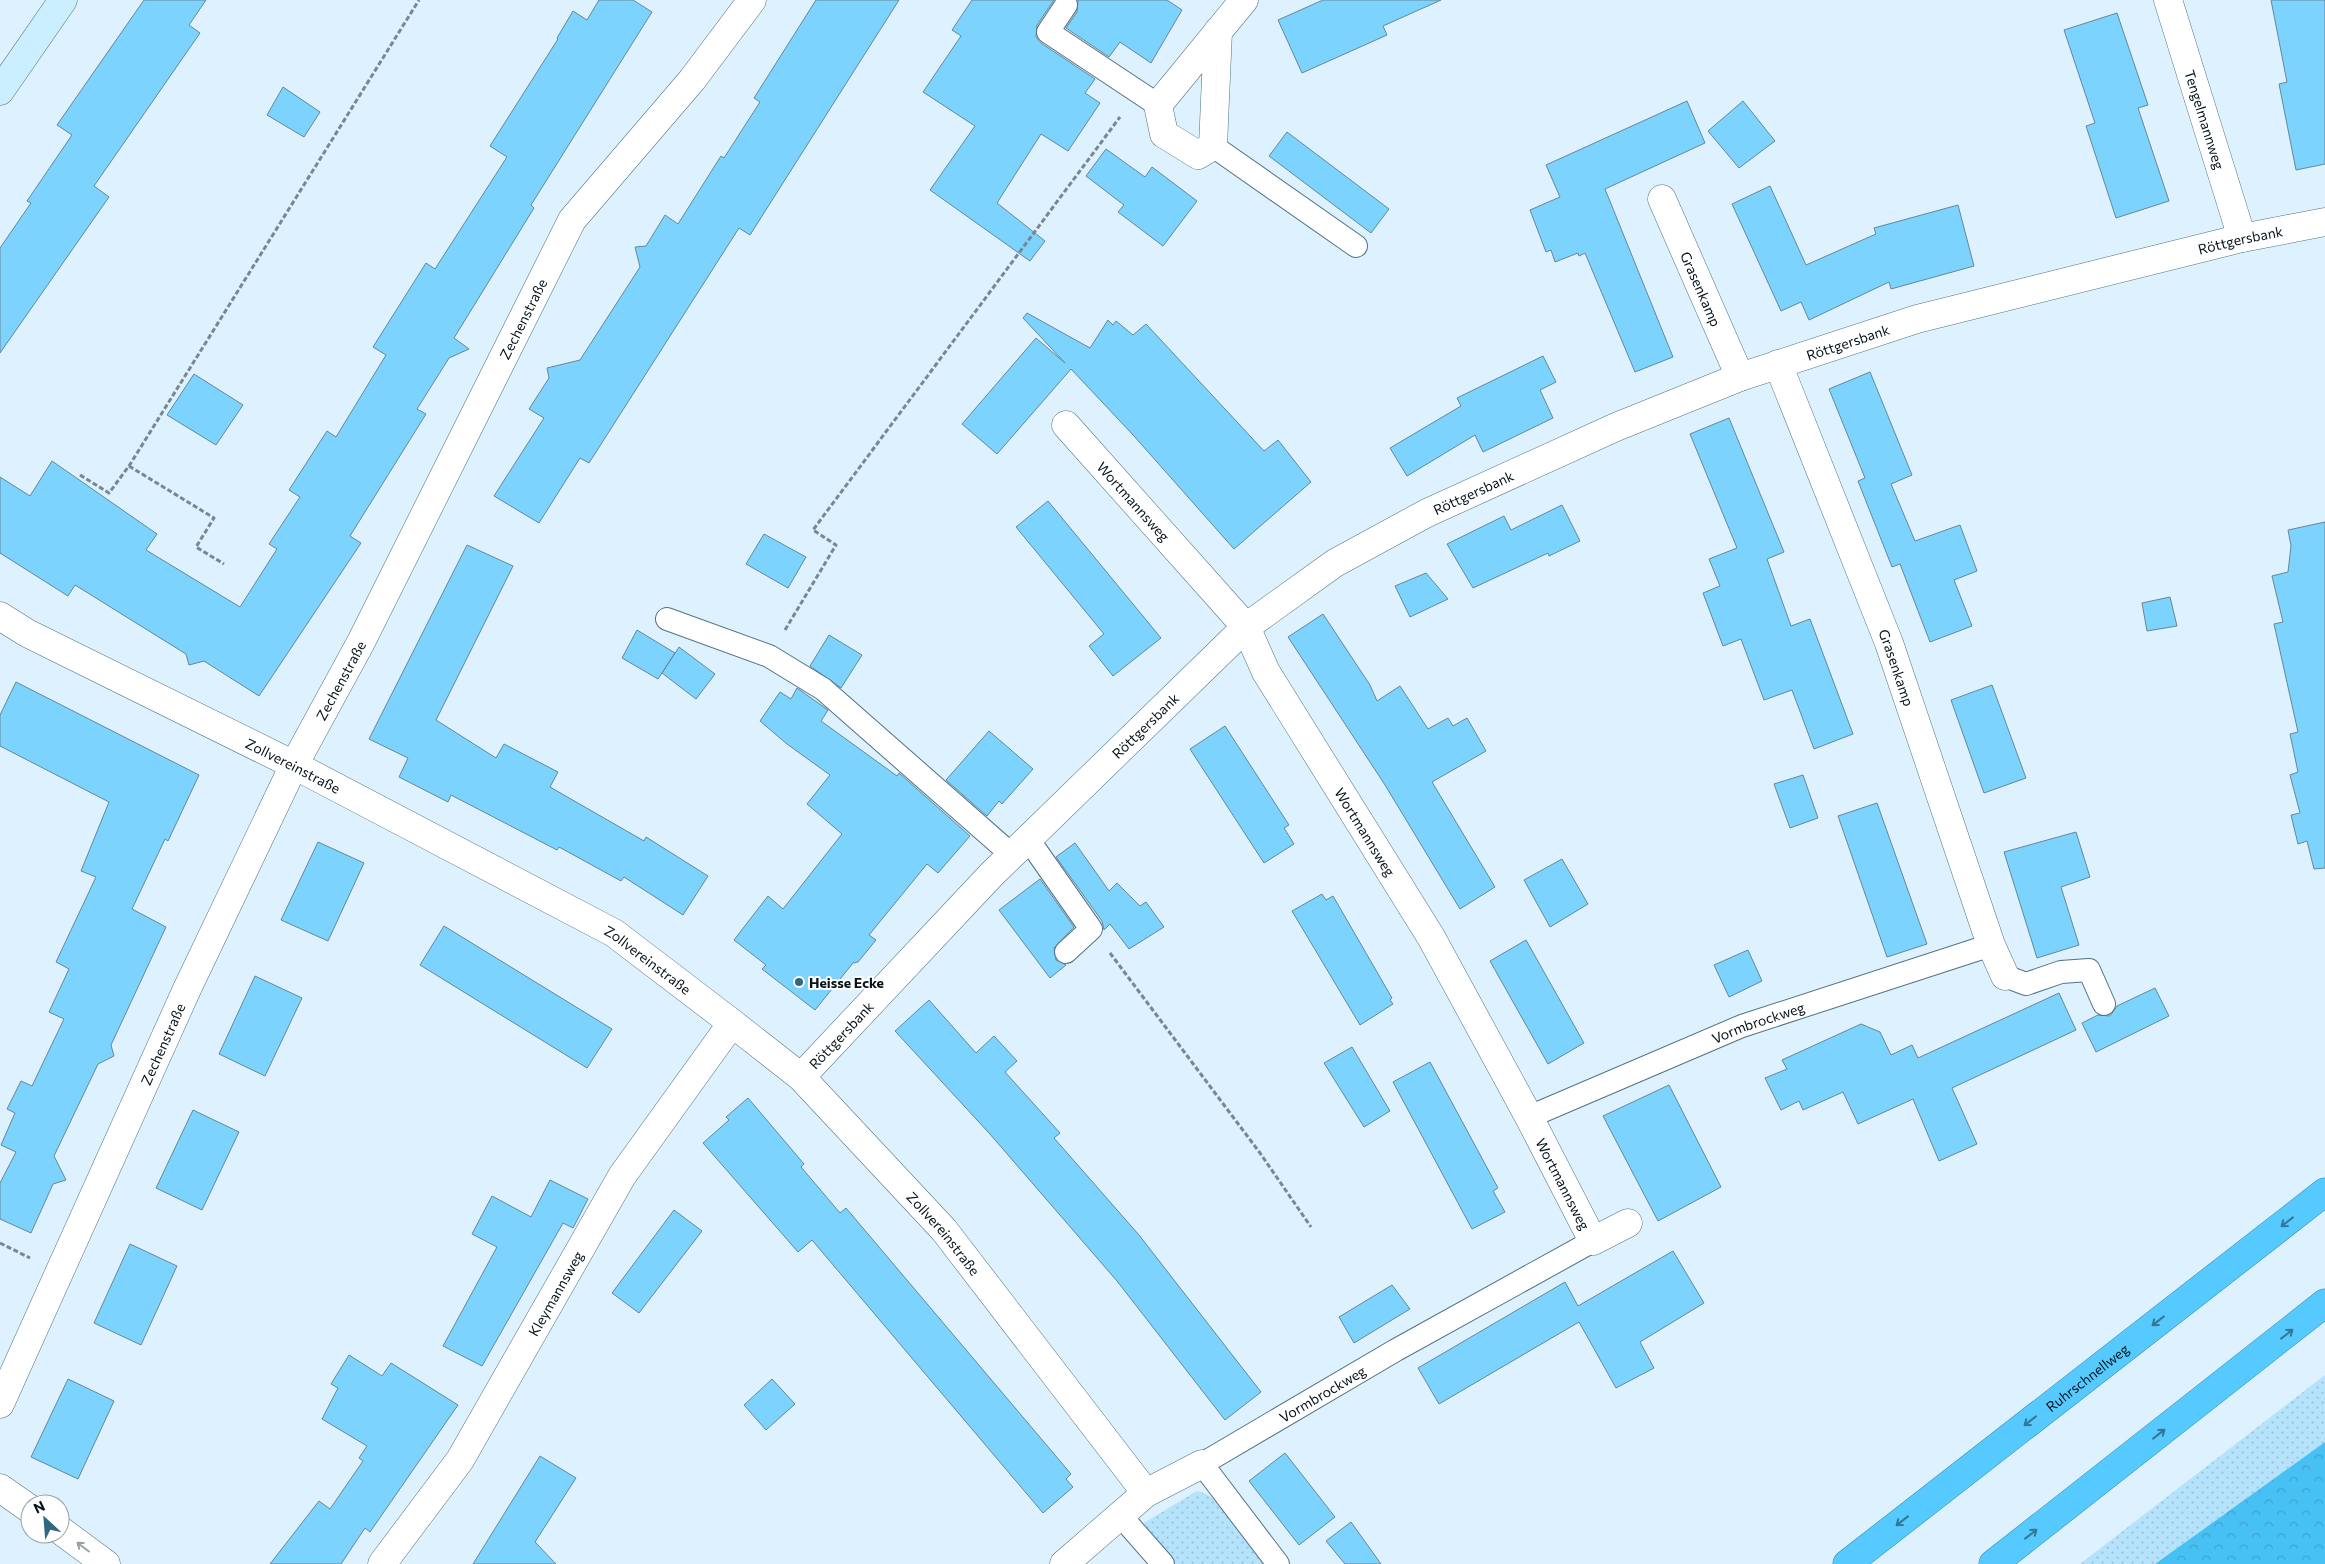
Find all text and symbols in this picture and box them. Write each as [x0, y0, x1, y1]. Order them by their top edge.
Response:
street label: Tengelmannweg [2182, 68, 2229, 172]
street label: Röttgersbank [2196, 222, 2285, 257]
street label: Grasenkamp [1677, 249, 1725, 329]
street label: Zechenstraße [495, 276, 550, 362]
street label: Röttgersbank [1804, 320, 1892, 363]
street label: Wortmannsweg [1094, 458, 1174, 545]
street label: Röttgersbank [1430, 466, 1516, 518]
street label: Grasenkamp [1876, 626, 1918, 708]
street label: Zechenstraße [312, 638, 369, 723]
street label: Röttgersbank [1108, 689, 1182, 762]
street label: Zollvereinstraße [243, 734, 343, 796]
street label: Wortmannsweg [1332, 784, 1400, 879]
street label: Zollvereinstraße [602, 921, 695, 997]
place label: Heisse Ecke [809, 974, 884, 991]
marker: Heisse Ecke [793, 976, 805, 988]
street label: Röttgersbank [805, 997, 877, 1072]
street label: Vormbrockweg [1709, 998, 1807, 1047]
street label: Zechenstraße [136, 1000, 188, 1087]
street label: Wortmannsweg [1533, 1135, 1594, 1233]
street label: Zollvereinstraße [904, 1188, 984, 1278]
one-way arrow [2280, 1216, 2293, 1227]
street label: Kleymannsweg [524, 1247, 586, 1339]
one-way arrow [2152, 1316, 2165, 1327]
one-way arrow [2280, 1328, 2293, 1339]
street label: Ruhrschnellweg [2042, 1340, 2132, 1415]
street label: Vormbrockweg [1276, 1361, 1369, 1425]
one-way arrow [2024, 1416, 2037, 1427]
one-way arrow [2152, 1429, 2165, 1440]
north arrow [20, 1494, 70, 1544]
text: N [31, 1497, 48, 1517]
one-way arrow [1896, 1516, 1909, 1527]
one-way arrow [2024, 1529, 2038, 1539]
one-way arrow [76, 1542, 90, 1552]

